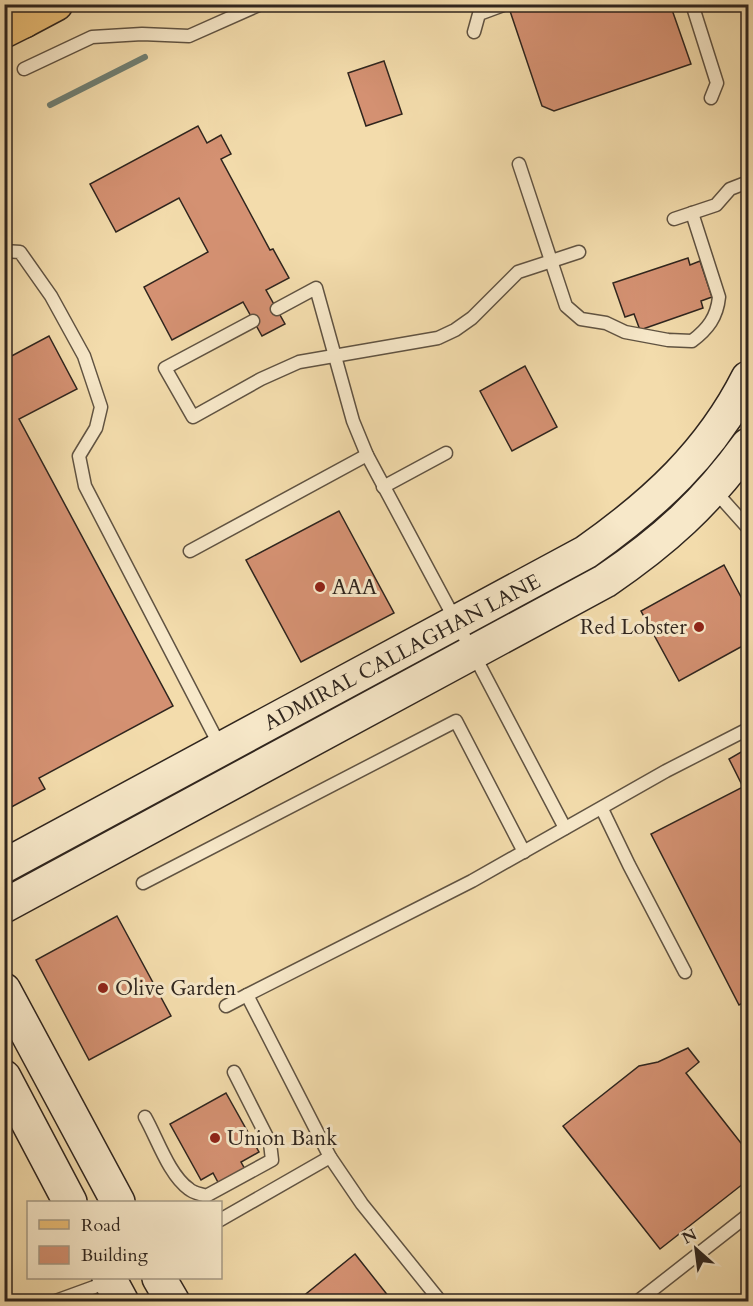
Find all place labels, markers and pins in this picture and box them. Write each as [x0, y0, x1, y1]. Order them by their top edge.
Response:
place label: AAA [332, 573, 377, 602]
marker: AAA [313, 580, 327, 594]
place label: Red Lobster [580, 613, 687, 642]
marker: Red Lobster [692, 620, 706, 634]
place label: Olive Garden [115, 974, 236, 1003]
marker: Olive Garden [96, 981, 110, 995]
place label: Union Bank [227, 1124, 338, 1153]
marker: Union Bank [208, 1131, 222, 1145]

